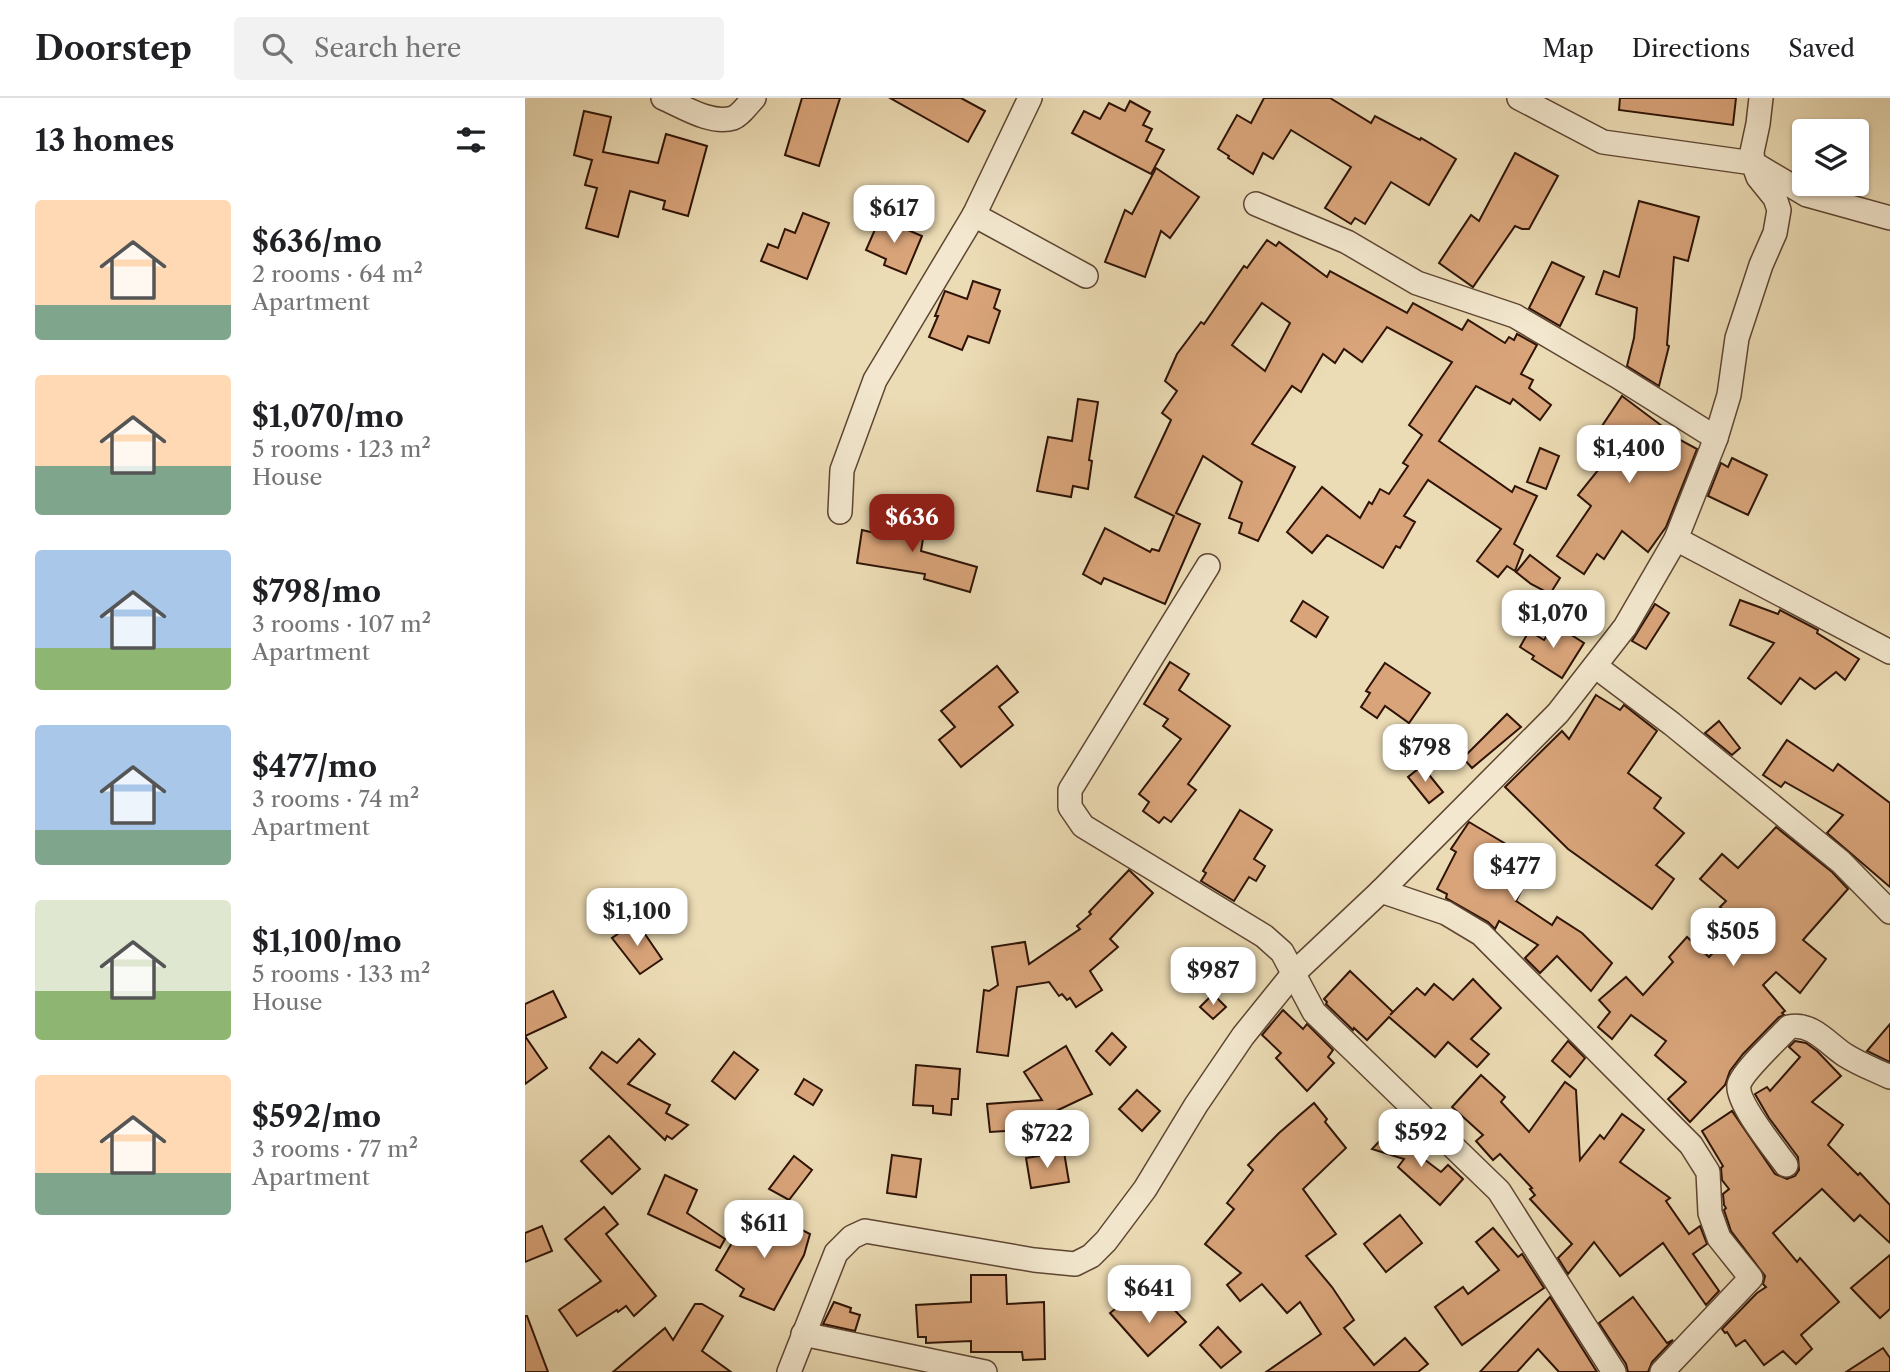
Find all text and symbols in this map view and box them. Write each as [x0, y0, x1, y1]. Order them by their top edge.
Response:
search box [234, 17, 724, 80]
text: Doorstep [35, 28, 192, 69]
icon: search [258, 29, 296, 67]
text: Search here [314, 32, 461, 64]
text: Map [1542, 34, 1594, 63]
text: Directions [1632, 34, 1750, 63]
text: Saved [1788, 34, 1855, 63]
map controls [1792, 119, 1869, 196]
button: layers [1792, 119, 1869, 196]
icon: filters [452, 121, 490, 159]
text: 13 homes [35, 122, 174, 159]
pin: $617 [853, 186, 935, 245]
text: $617 [870, 194, 918, 222]
text: $636/mo [252, 223, 382, 260]
icon: home [91, 228, 175, 312]
text: 2 rooms · 64 m² [252, 260, 423, 288]
text: Apartment [252, 288, 370, 316]
text: $1,070/mo [252, 398, 404, 435]
icon: home [91, 403, 175, 487]
pin: $1,400 [1572, 426, 1686, 485]
text: $1,400 [1593, 434, 1665, 462]
text: 5 rooms · 123 m² [252, 435, 431, 463]
text: House [252, 463, 322, 491]
pin: $636 [871, 494, 953, 554]
text: $636 [885, 503, 939, 531]
text: $798/mo [252, 573, 381, 610]
icon: home [91, 578, 175, 662]
pin: $1,070 [1496, 590, 1610, 650]
text: $1,070 [1518, 599, 1588, 627]
text: 3 rooms · 107 m² [252, 610, 431, 638]
text: Apartment [252, 638, 370, 666]
pin: $798 [1384, 724, 1466, 784]
text: $798 [1399, 733, 1451, 761]
text: $477/mo [252, 748, 377, 785]
icon: home [91, 753, 175, 837]
text: 3 rooms · 74 m² [252, 785, 419, 813]
text: Apartment [252, 813, 370, 841]
pin: $477 [1474, 844, 1556, 903]
text: $477 [1490, 852, 1540, 880]
pin: $1,100 [580, 888, 694, 948]
text: $1,100 [603, 897, 671, 925]
pin: $505 [1692, 908, 1774, 968]
text: $505 [1707, 917, 1759, 945]
text: $1,100/mo [252, 923, 402, 960]
icon: home [91, 928, 175, 1012]
pin: $987 [1172, 948, 1254, 1007]
text: $987 [1187, 956, 1239, 984]
text: 5 rooms · 133 m² [252, 960, 430, 988]
text: House [252, 988, 322, 1016]
text: $592/mo [252, 1098, 381, 1135]
icon: home [91, 1103, 175, 1187]
pin: $722 [1006, 1110, 1088, 1170]
pin: $592 [1380, 1110, 1462, 1169]
text: $592 [1395, 1118, 1447, 1146]
text: $722 [1021, 1119, 1073, 1147]
text: 3 rooms · 77 m² [252, 1135, 418, 1163]
text: Apartment [252, 1163, 370, 1191]
pin: $611 [723, 1200, 805, 1260]
text: $611 [740, 1209, 788, 1237]
pin: $641 [1108, 1266, 1190, 1325]
text: $641 [1124, 1274, 1174, 1302]

